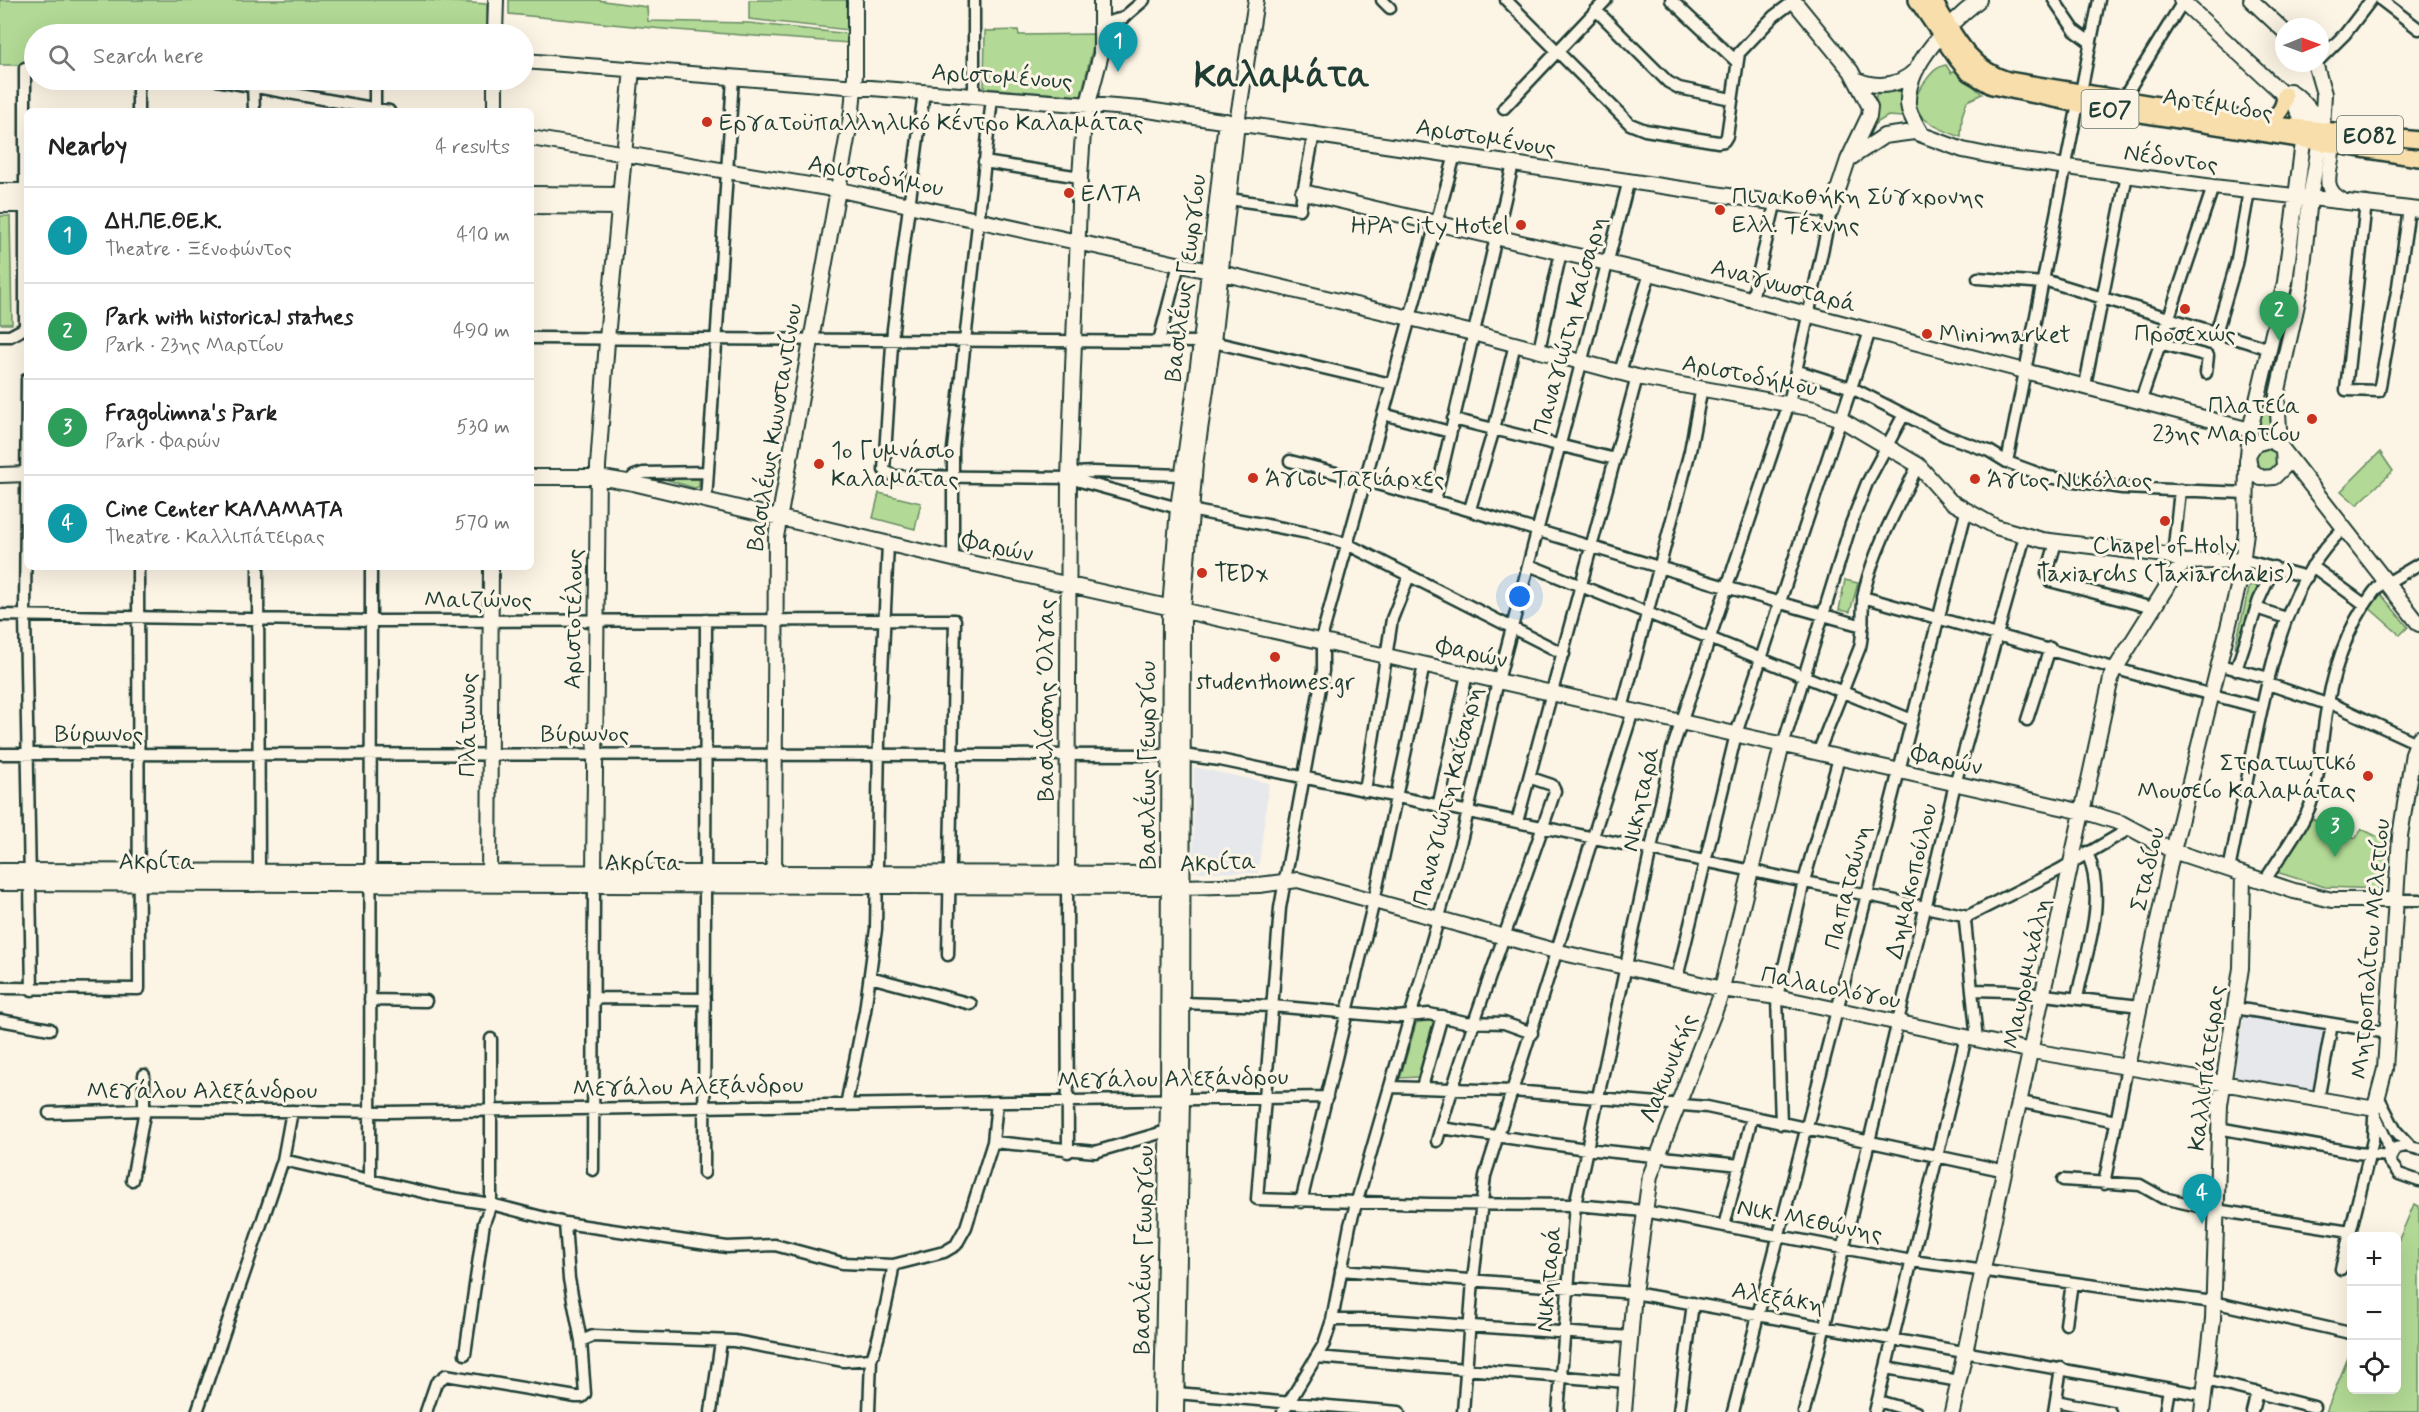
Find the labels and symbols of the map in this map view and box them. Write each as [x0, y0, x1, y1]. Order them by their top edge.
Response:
north arrow [2275, 18, 2329, 72]
pin: 1 [1098, 22, 1138, 72]
district label: Καλαμάτα [1194, 54, 1370, 101]
street label: Αριστομένους [930, 56, 1074, 98]
street label: Αρτέμιδος [2160, 80, 2275, 129]
road number: ΕΟ7 [2082, 90, 2138, 128]
place label: Εργατοϋπαλληλικό Κέντρο Καλαμάτας [719, 107, 1144, 139]
street label: Αριστομένους [1414, 111, 1558, 165]
marker: Εργατοϋπαλληλικό Κέντρο Καλαμάτας [700, 115, 714, 129]
road number: ΕΟ82 [2337, 116, 2403, 154]
street label: Νέδοντος [2122, 137, 2220, 181]
street label: Αριστοδήμου [805, 148, 946, 205]
street label: Βασιλέως Γεωργίου [1157, 172, 1215, 384]
place label: ΕΛΤΑ [1081, 179, 1142, 210]
place label: Πινακοθήκη Σύγχρονης Ελλ. Τέχνης [1732, 182, 1984, 241]
marker: ΕΛΤΑ [1062, 186, 1076, 200]
marker: Πινακοθήκη Σύγχρονης Ελλ. Τέχνης [1713, 203, 1727, 217]
place label: HPA City Hotel [1351, 211, 1509, 242]
street label: Παναγιώτη Καίσαρη [1526, 213, 1615, 438]
marker: HPA City Hotel [1514, 218, 1528, 232]
street label: Αναγνωσταρά [1708, 252, 1860, 321]
pin: 2 [2260, 292, 2298, 341]
street label: Βασιλέως Κωνσταντίνου [740, 301, 810, 553]
marker: Προσεχώς [2178, 302, 2192, 316]
place label: Προσεχώς [2134, 319, 2236, 350]
place label: Minimarket [1939, 320, 2071, 351]
marker: Minimarket [1920, 327, 1934, 341]
street label: Αριστοδήμου [1679, 348, 1820, 405]
place label: Πλατεία 23ης Μαρτίου [2152, 391, 2300, 450]
marker: Πλατεία 23ης Μαρτίου [2305, 412, 2319, 426]
place label: 1ο Γυμνάσιο Καλαμάτας [831, 436, 959, 495]
marker: 1ο Γυμνάσιο Καλαμάτας [812, 457, 826, 471]
place label: Άγιοι Ταξιάρχες [1265, 464, 1445, 495]
place label: Άγιος Νικόλαος [1987, 465, 2153, 496]
marker: Άγιοι Ταξιάρχες [1246, 471, 1260, 485]
marker: Άγιος Νικόλαος [1968, 472, 1982, 486]
marker: Chapel of Holy Taxiarchs (Taxiarchakis) [2158, 514, 2172, 528]
street label: Φαρών [958, 524, 1036, 571]
place label: Chapel of Holy Taxiarchs (Taxiarchakis) [2037, 531, 2294, 590]
street label: Αριστοτέλους [557, 548, 591, 690]
place label: TEDx [1214, 559, 1268, 590]
marker: TEDx [1195, 566, 1209, 580]
your location [1505, 582, 1534, 611]
street label: Μαιζώνος [424, 585, 532, 616]
street label: Βασιλίσσης Όλγας [1031, 599, 1062, 801]
street label: Φαρών [1432, 630, 1510, 677]
marker: studenthomes.gr [1268, 650, 1282, 664]
street label: Βασιλέως Γεωργίου [1132, 660, 1164, 869]
place label: studenthomes.gr [1195, 667, 1355, 698]
street label: Πλάτωνος [453, 673, 484, 777]
street label: Παναγιώτη Καίσαρη [1406, 684, 1491, 909]
street label: Βύρωνος [55, 719, 143, 750]
street label: Βύρωνος [541, 719, 629, 750]
street label: Φαρών [1907, 737, 1985, 784]
street label: Νικηταρά [1615, 744, 1668, 855]
place label: Στρατιωτικό Μουσείο Καλαμάτας [2137, 748, 2356, 807]
marker: Στρατιωτικό Μουσείο Καλαμάτας [2361, 769, 2375, 783]
street label: Δημακοπούλου [1880, 800, 1945, 962]
pin: 3 [2316, 808, 2354, 857]
street label: Μητροπολίτου Μελετίου [2345, 817, 2398, 1081]
street label: Παπατσώνη [1818, 822, 1879, 953]
street label: Σταδίου [2124, 824, 2173, 914]
street label: Ακρίτα [119, 847, 195, 878]
street label: Ακρίτα [1179, 847, 1257, 880]
street label: Ακρίτα [605, 848, 681, 879]
street label: Μαυρομιχάλη [1996, 895, 2059, 1052]
street label: Παλαιολόγου [1758, 960, 1903, 1017]
street label: Καλλιπάτειρας [2182, 983, 2233, 1153]
street label: Λακωνικής [1633, 1009, 1705, 1128]
street label: Μεγάλου Αλεξάνδρου [1057, 1062, 1289, 1097]
street label: Μεγάλου Αλεξάνδρου [572, 1070, 804, 1105]
street label: Μεγάλου Αλεξάνδρου [87, 1076, 318, 1107]
street label: Βασιλέως Γεωργίου [1126, 1145, 1162, 1355]
pin: 4 [2182, 1174, 2222, 1224]
street label: Νικ. Μεθώνης [1734, 1192, 1885, 1251]
street label: Νικηταρά [1529, 1225, 1570, 1333]
street label: Αλεξάκη [1729, 1275, 1826, 1322]

